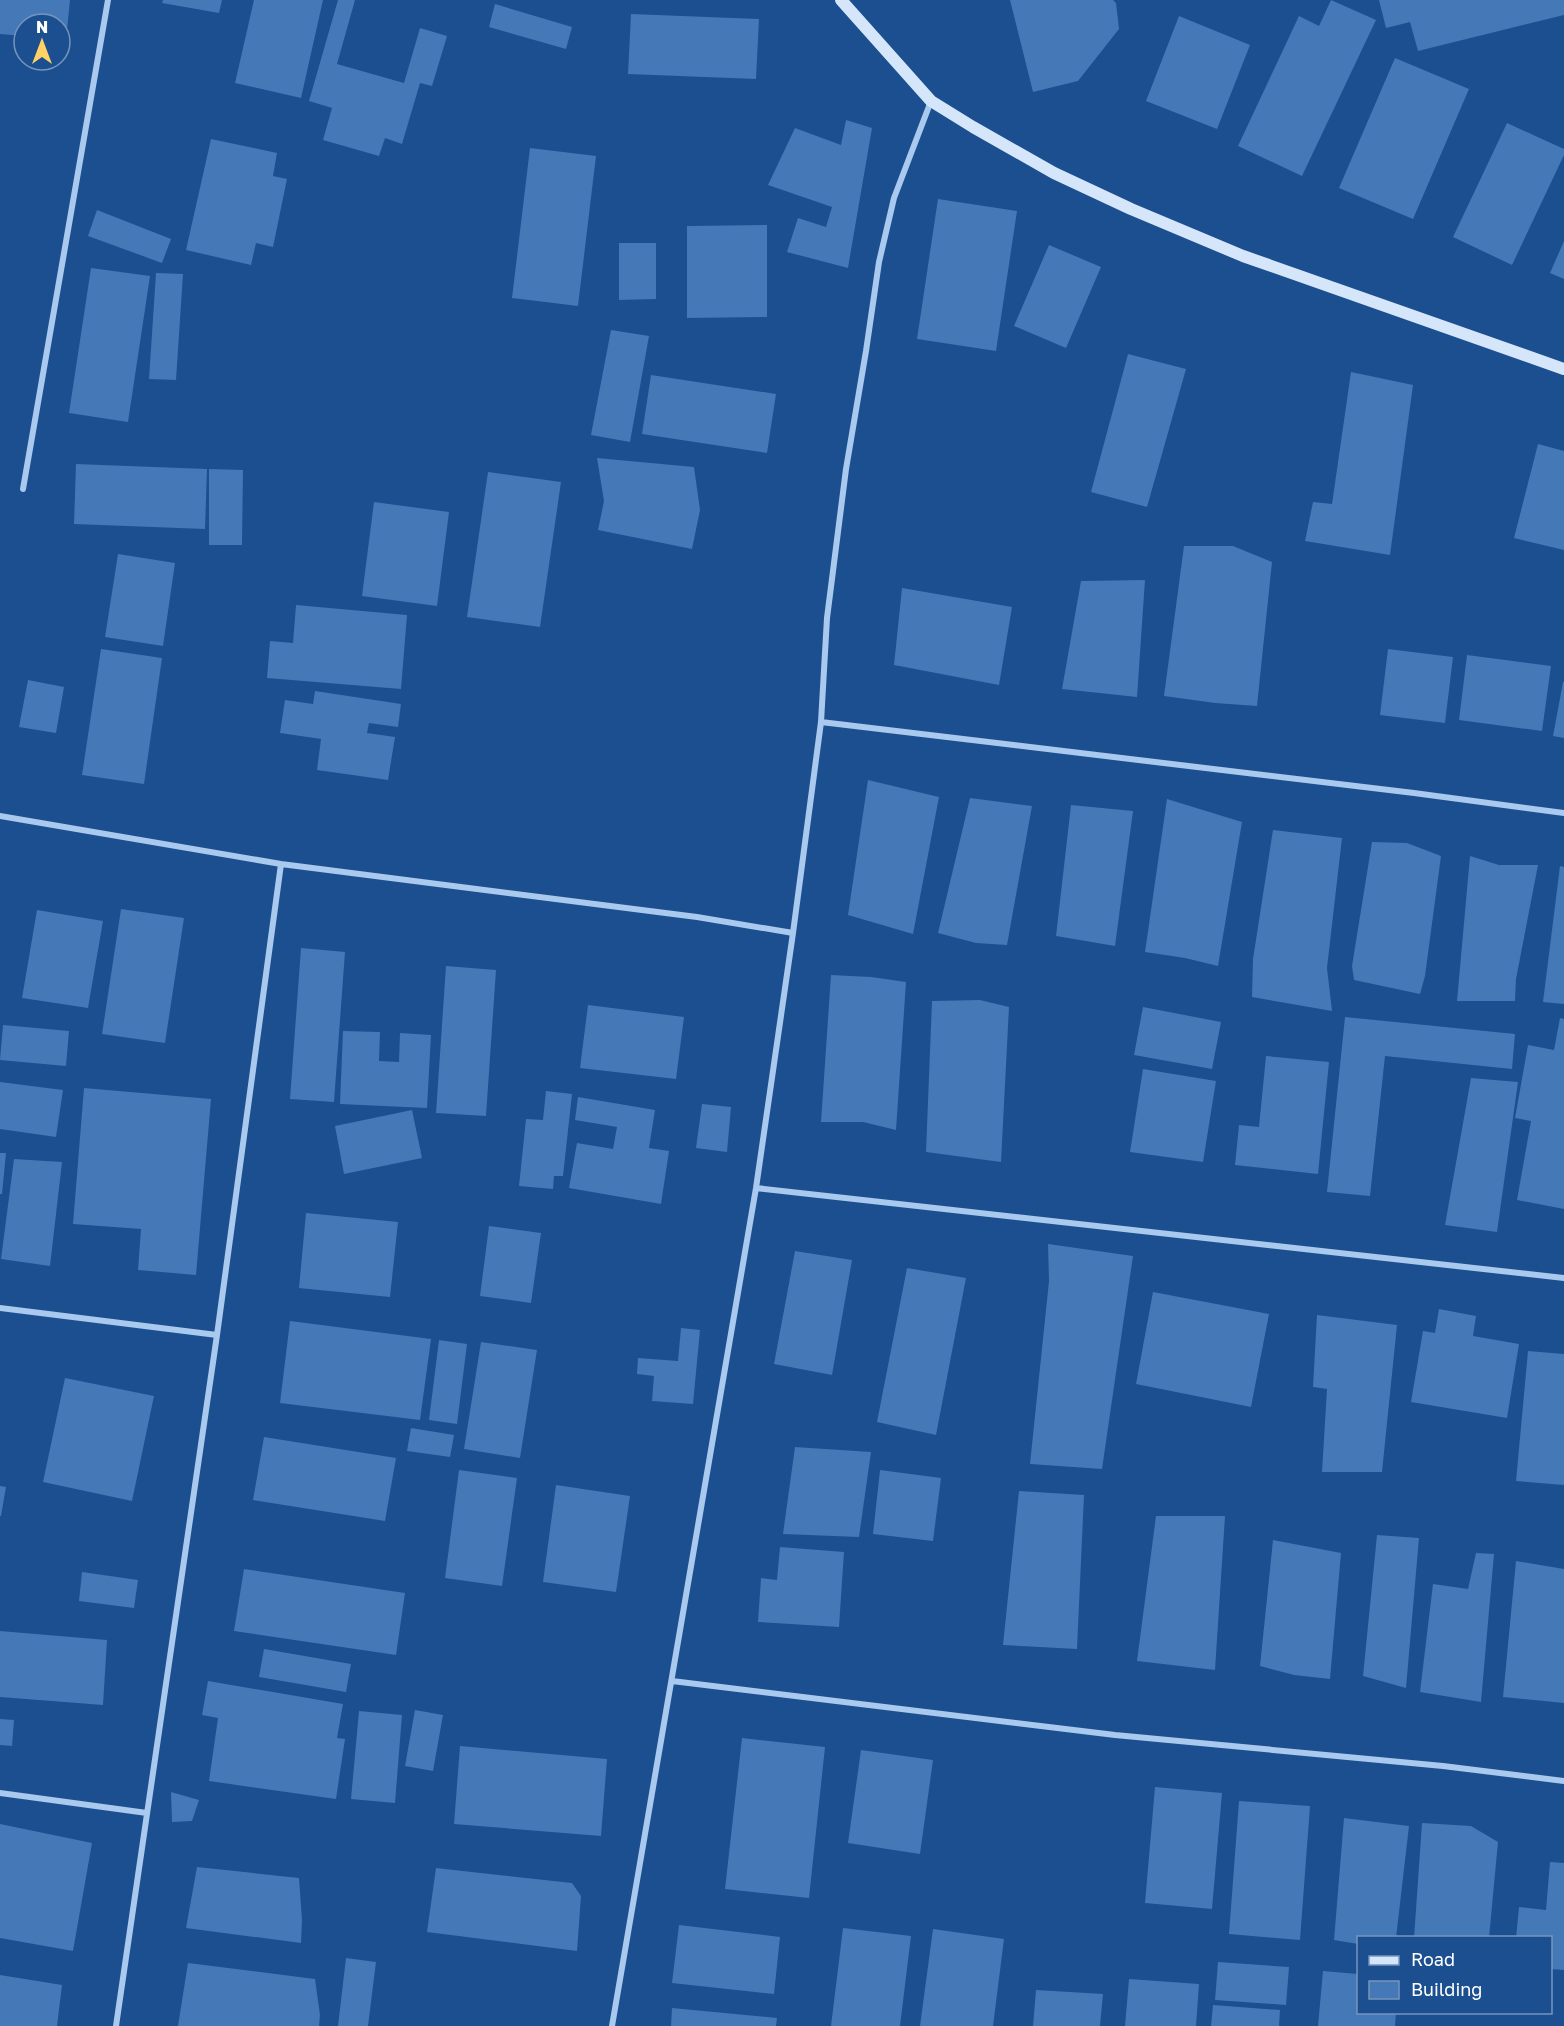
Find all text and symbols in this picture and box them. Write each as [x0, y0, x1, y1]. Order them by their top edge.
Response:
north arrow [12, 12, 72, 72]
text: N [36, 17, 48, 37]
legend [1357, 1936, 1552, 2014]
text: Road [1411, 1948, 1455, 1970]
text: Building [1411, 1978, 1482, 2000]

